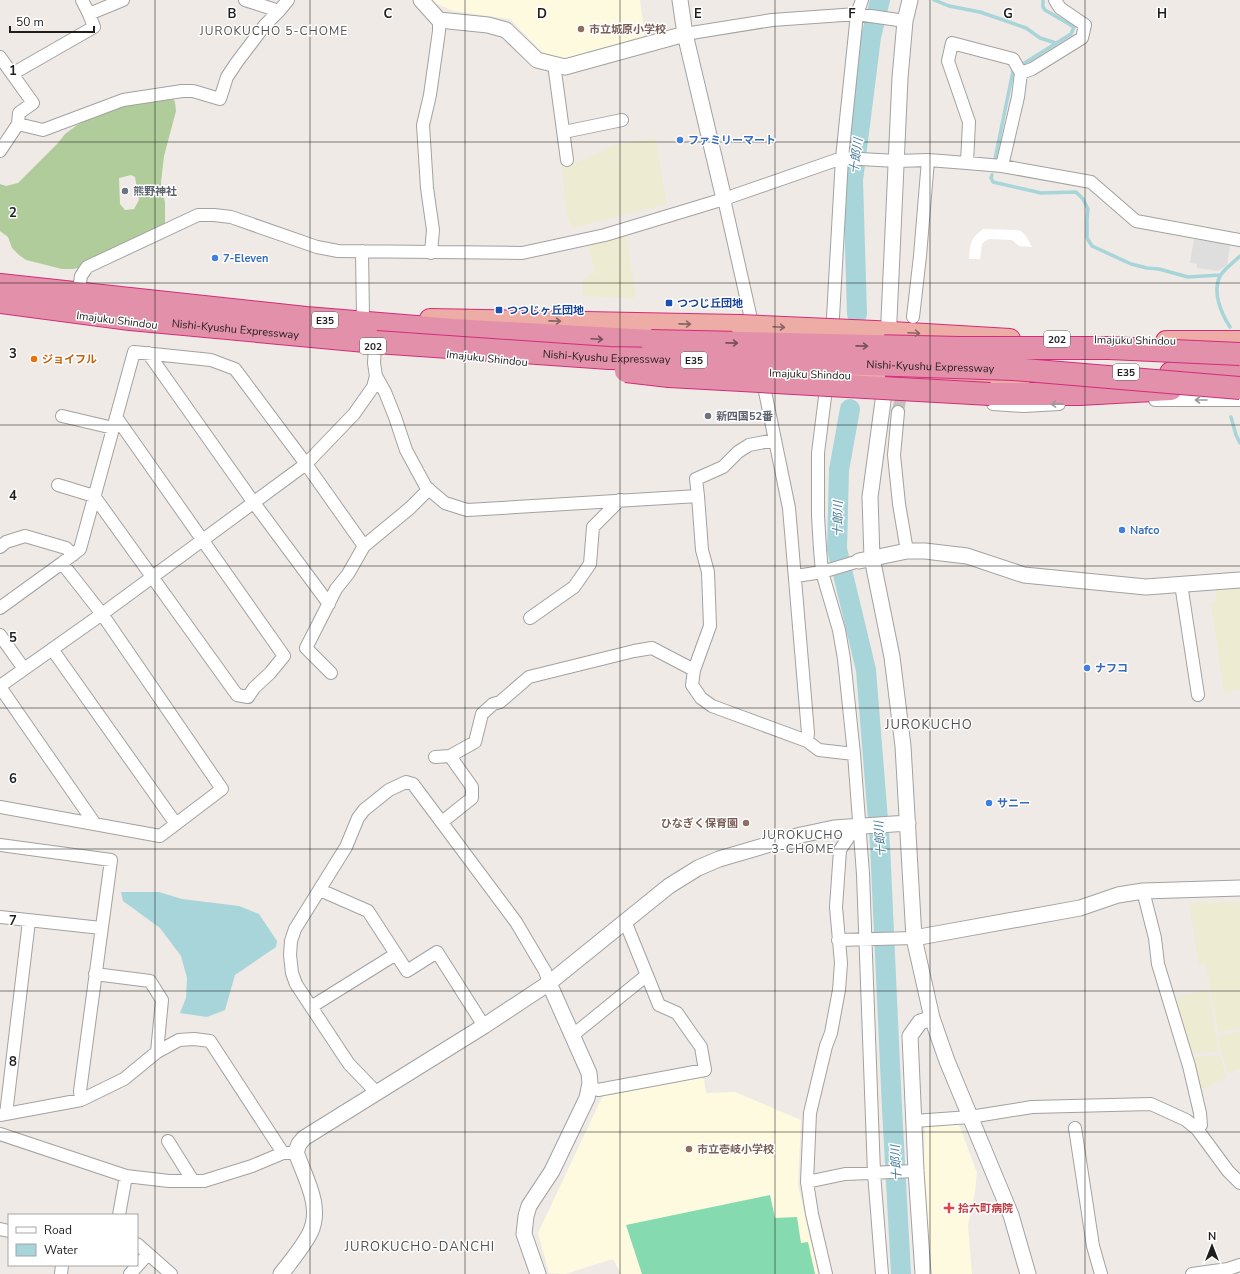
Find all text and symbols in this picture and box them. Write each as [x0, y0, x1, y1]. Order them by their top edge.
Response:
text: B [228, 5, 237, 23]
text: C [384, 5, 393, 23]
text: D [537, 5, 547, 23]
text: E [694, 5, 702, 23]
text: F [848, 5, 856, 23]
text: G [1003, 5, 1013, 23]
text: H [1157, 5, 1167, 23]
scale bar [10, 8, 94, 34]
text: 50 m [16, 14, 44, 30]
place label: 市立城原小学校 [589, 22, 666, 37]
district label: JUROKUCHO 5-CHOME [199, 23, 348, 39]
marker: 市立城原小学校 [576, 24, 586, 34]
text: 1 [9, 62, 17, 80]
place label: ファミリーマート [688, 133, 776, 148]
marker: ファミリーマート [675, 135, 685, 145]
water label: 十郎川 [846, 135, 866, 175]
place label: 熊野神社 [133, 184, 177, 199]
marker: 熊野神社 [120, 186, 130, 196]
text: 2 [9, 204, 17, 222]
place label: 7-Eleven [223, 251, 268, 266]
marker: 7-Eleven [210, 253, 220, 263]
place label: つつじ丘団地 [677, 296, 743, 311]
marker: つつじ丘団地 [664, 298, 674, 308]
place label: つつじヶ丘団地 [507, 303, 584, 318]
marker: つつじヶ丘団地 [494, 305, 504, 315]
street label: Imajuku Shindou [75, 308, 158, 333]
road number: E35 [312, 312, 338, 328]
street label: Nishi-Kyushu Expressway [171, 316, 300, 343]
one-way arrow [548, 317, 561, 325]
one-way arrow [678, 320, 691, 328]
one-way arrow [772, 323, 785, 330]
one-way arrow [907, 329, 920, 336]
road number: 202 [1044, 331, 1070, 347]
street label: Imajuku Shindou [1094, 332, 1176, 349]
one-way arrow [590, 335, 603, 342]
road number: 202 [360, 338, 386, 354]
one-way arrow [725, 339, 738, 347]
one-way arrow [855, 342, 868, 350]
text: 3 [9, 345, 17, 363]
street label: Nishi-Kyushu Expressway [542, 346, 671, 367]
street label: Imajuku Shindou [445, 347, 528, 370]
place label: ジョイフル [42, 352, 97, 367]
road number: E35 [681, 352, 707, 368]
marker: ジョイフル [29, 354, 39, 364]
street label: Nishi-Kyushu Expressway [866, 357, 995, 376]
road number: E35 [1113, 364, 1139, 380]
street label: Imajuku Shindou [769, 366, 851, 383]
one-way arrow [1195, 396, 1208, 404]
one-way arrow [1051, 401, 1064, 408]
place label: 新四国52番 [716, 409, 773, 424]
marker: 新四国52番 [703, 411, 713, 421]
text: 4 [9, 487, 17, 505]
water label: 十郎川 [830, 499, 846, 537]
place label: Nafco [1130, 523, 1160, 538]
marker: Nafco [1117, 525, 1127, 535]
text: 5 [9, 629, 17, 647]
place label: ナフコ [1095, 661, 1128, 676]
marker: ナフコ [1082, 663, 1092, 673]
district label: JUROKUCHO [884, 716, 973, 734]
text: 6 [9, 770, 17, 788]
place label: サニー [997, 796, 1030, 811]
marker: サニー [984, 798, 994, 808]
place label: ひなぎく保育園 [661, 816, 738, 831]
marker: ひなぎく保育園 [741, 818, 751, 828]
water label: 十郎川 [871, 818, 889, 858]
district label: JUROKUCHO 3-CHOME [761, 827, 844, 857]
text: 7 [9, 912, 17, 930]
text: 8 [9, 1053, 17, 1071]
place label: 市立壱岐小学校 [697, 1142, 774, 1157]
water label: 十郎川 [887, 1143, 905, 1181]
marker: 市立壱岐小学校 [684, 1144, 694, 1154]
place label: 拾六町病院 [958, 1201, 1013, 1216]
marker: 拾六町病院 [943, 1202, 955, 1214]
legend [8, 1214, 138, 1266]
text: Road [44, 1222, 72, 1238]
north arrow [1192, 1226, 1232, 1266]
text: N [1208, 1229, 1216, 1244]
district label: JUROKUCHO-DANCHI [344, 1238, 495, 1256]
text: Water [44, 1242, 78, 1258]

